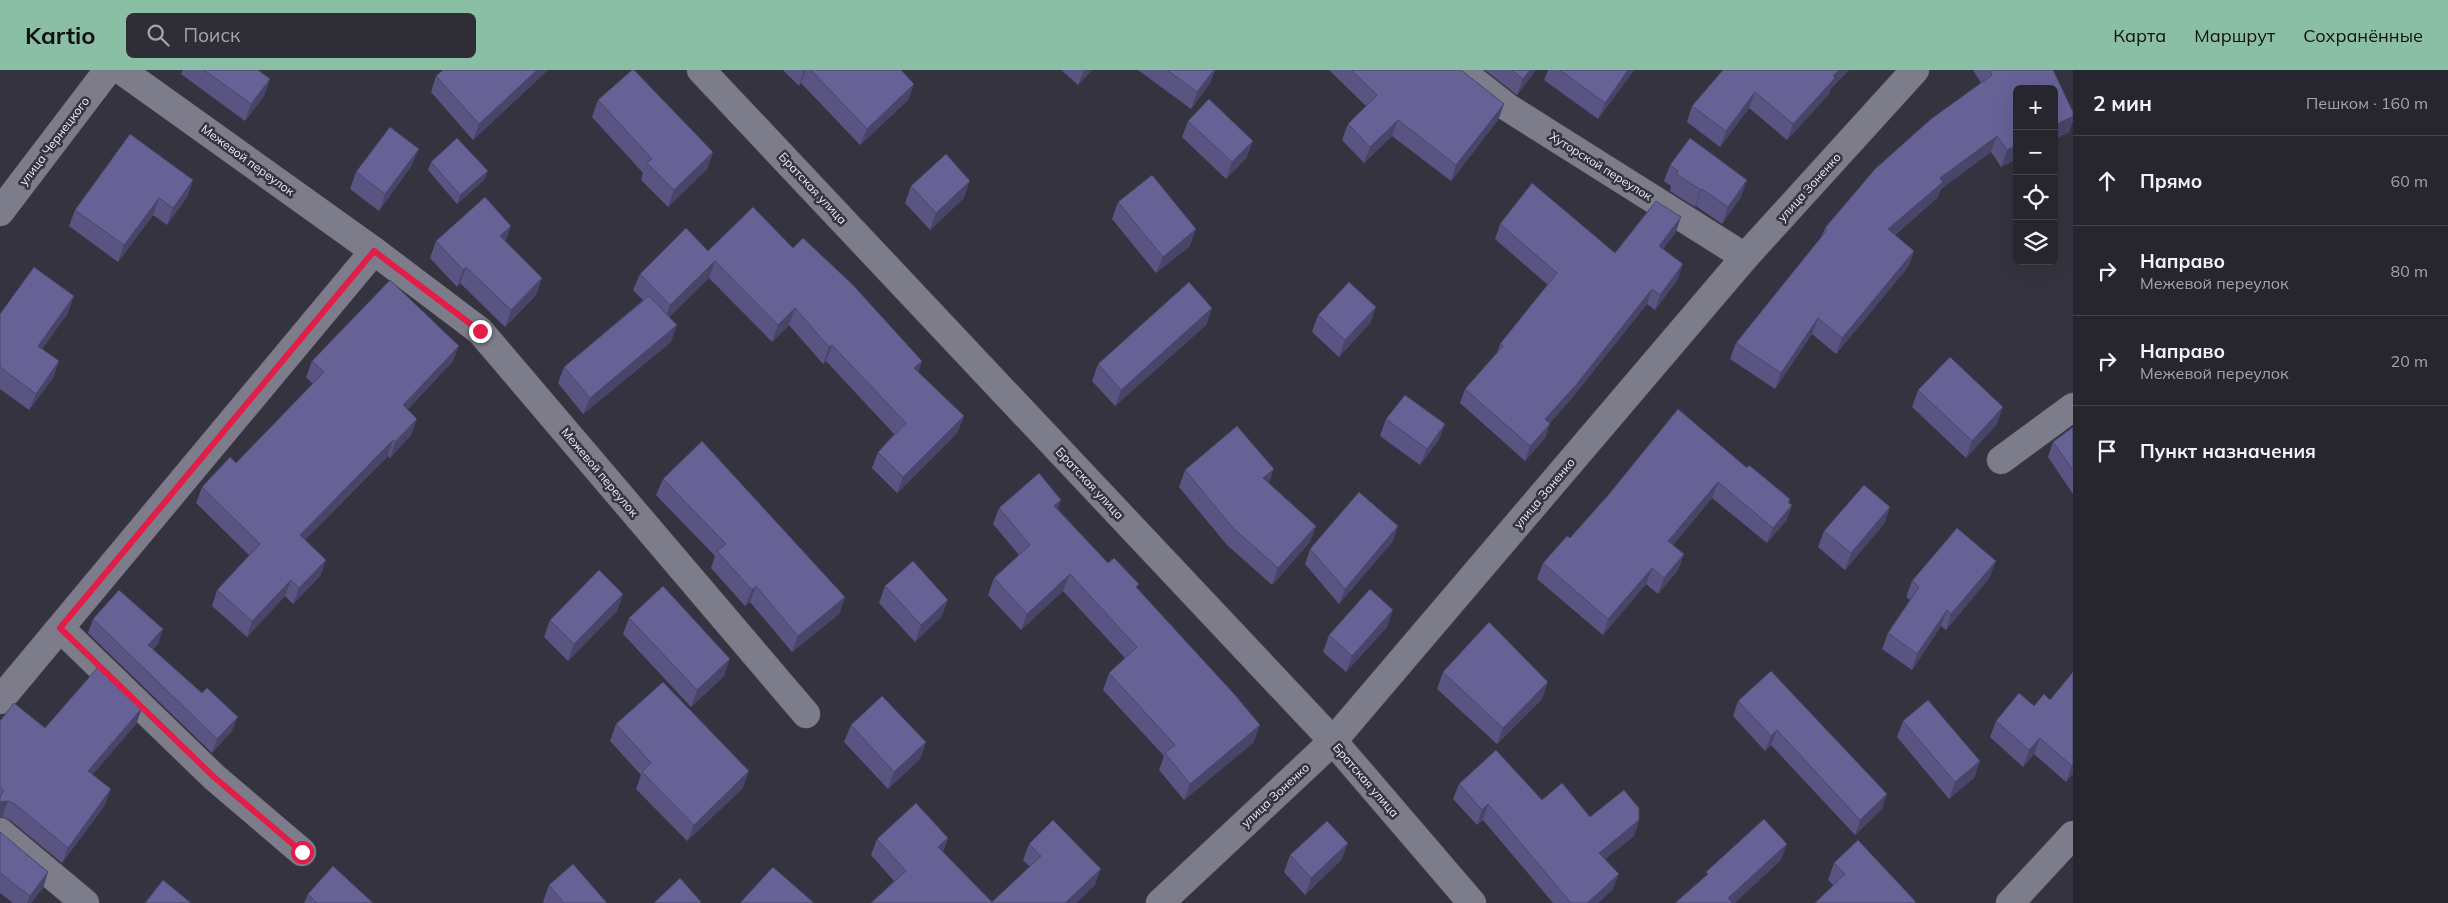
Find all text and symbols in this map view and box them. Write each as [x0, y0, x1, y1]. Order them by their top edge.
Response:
search box [126, 13, 476, 58]
text: Kartio [25, 20, 96, 50]
icon: search [144, 21, 172, 49]
text: Поиск [184, 23, 240, 47]
text: Карта [2113, 24, 2166, 47]
text: Маршрут [2194, 24, 2275, 47]
text: Сохранённые [2303, 24, 2423, 47]
map controls [2013, 85, 2058, 265]
button: + [2013, 85, 2058, 130]
text: 2 мин [2093, 90, 2152, 116]
text: Пешком · 160 m [2306, 93, 2428, 113]
street label: улица Чернецкого [16, 94, 92, 188]
street label: Межевой переулок [198, 121, 298, 199]
street label: Хуторской переулок [1547, 128, 1655, 204]
button: − [2013, 130, 2058, 175]
street label: Братская улица [776, 149, 850, 227]
street label: улица Зоненко [1774, 150, 1844, 224]
icon: ahead [2093, 167, 2121, 195]
text: Прямо [2140, 169, 2202, 193]
text: 60 m [2391, 171, 2428, 191]
button: locate [2013, 175, 2058, 220]
button: layers [2013, 220, 2058, 265]
text: Направо [2140, 249, 2225, 273]
icon: right [2093, 257, 2121, 285]
text: 80 m [2391, 261, 2428, 281]
text: Межевой переулок [2140, 273, 2289, 293]
route end [469, 320, 492, 343]
text: Направо [2140, 339, 2225, 363]
icon: right [2093, 347, 2121, 375]
text: 20 m [2391, 351, 2428, 371]
text: Межевой переулок [2140, 363, 2289, 383]
street label: Межевой переулок [558, 424, 642, 520]
icon: arrive [2093, 437, 2121, 465]
text: Пункт назначения [2140, 439, 2316, 463]
street label: Братская улица [1053, 444, 1127, 522]
street label: улица Зоненко [1510, 455, 1578, 531]
street label: Братская улица [1330, 740, 1402, 820]
street label: улица Зоненко [1238, 760, 1312, 830]
route start [291, 841, 314, 864]

